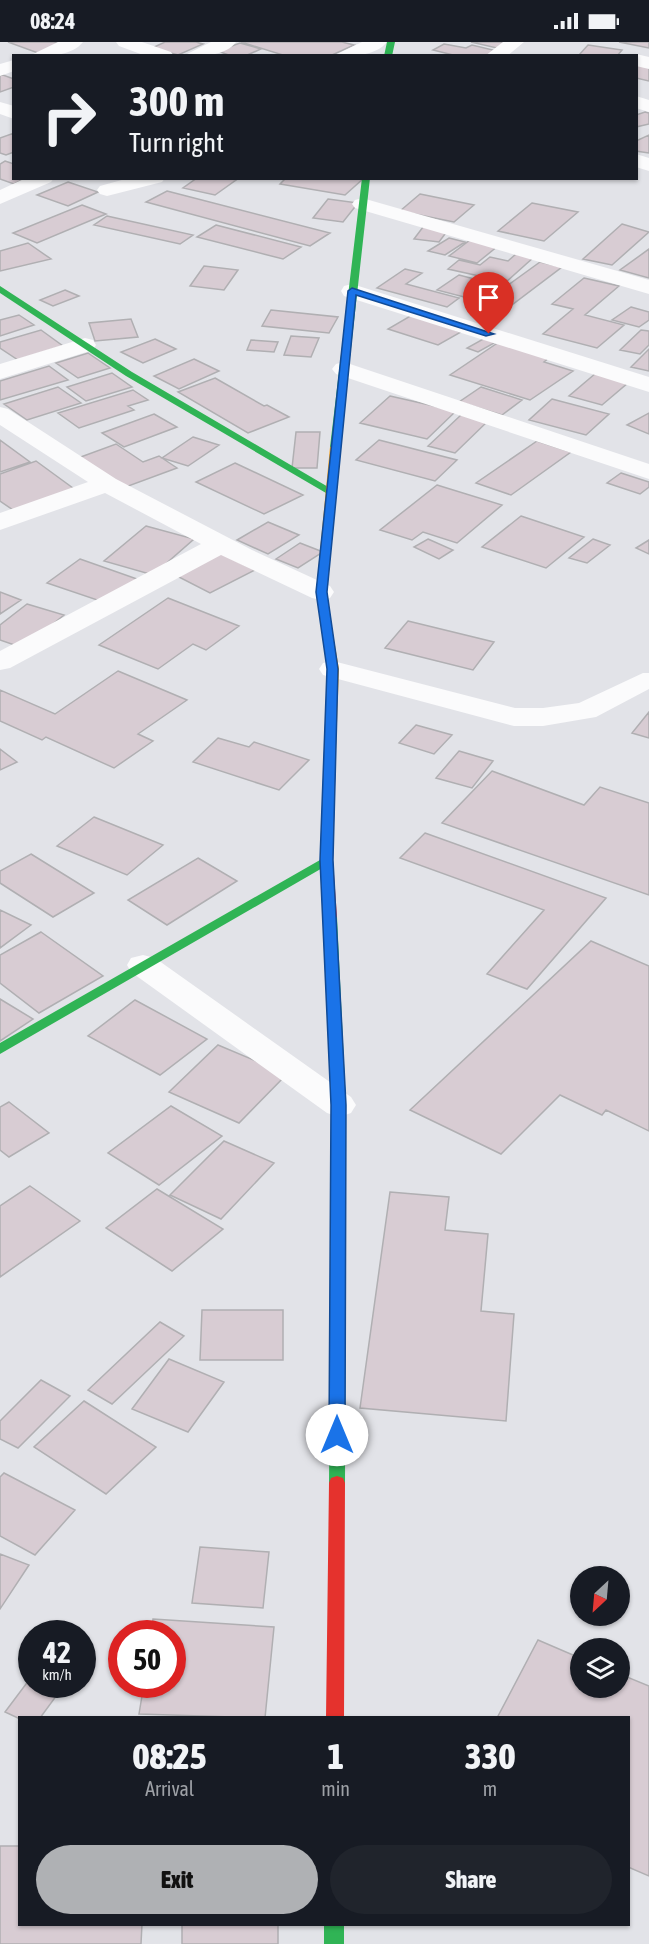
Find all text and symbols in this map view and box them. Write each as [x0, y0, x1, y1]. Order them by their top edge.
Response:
text: 08:24 [30, 8, 75, 34]
text: 300 m [129, 77, 224, 125]
icon: right [30, 78, 108, 156]
text: Turn right [129, 127, 224, 158]
pin [463, 272, 514, 334]
icon: arrive [472, 281, 505, 314]
position arrow [305, 1403, 369, 1467]
north arrow [570, 1566, 630, 1626]
map controls [570, 1566, 630, 1698]
speed limit sign: 50 [108, 1620, 186, 1698]
text: 42 [43, 1635, 71, 1669]
button: layers [570, 1638, 630, 1698]
text: km/h [42, 1666, 72, 1683]
text: 08:25 [133, 1735, 207, 1777]
text: 1 [327, 1735, 344, 1777]
text: 330 [465, 1735, 515, 1777]
text: Arrival [145, 1777, 194, 1800]
text: min [321, 1777, 350, 1800]
text: m [483, 1777, 497, 1800]
button: Exit [36, 1845, 318, 1914]
button: Share [330, 1845, 612, 1914]

